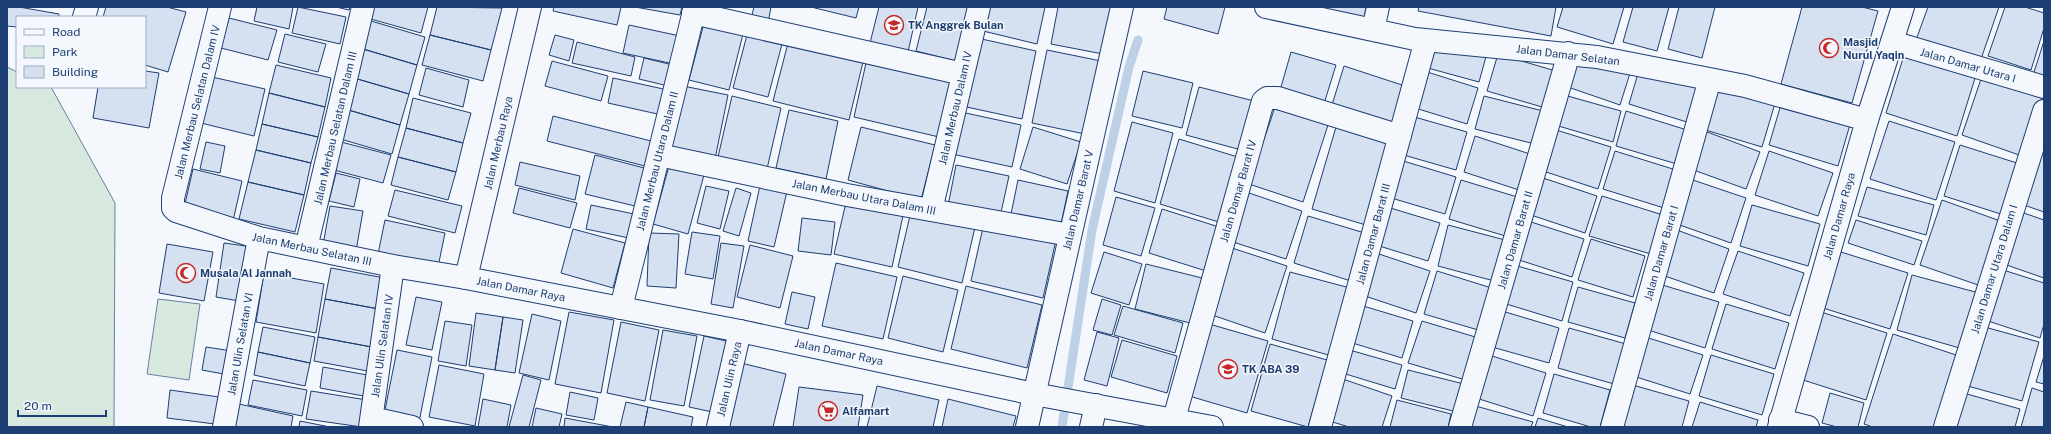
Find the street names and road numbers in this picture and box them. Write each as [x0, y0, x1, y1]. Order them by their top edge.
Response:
street label: Jalan Merbau Selatan Dalam IV [172, 23, 222, 180]
street label: Jalan Damar Selatan [1515, 43, 1621, 67]
street label: Jalan Damar Utara I [1919, 46, 2017, 84]
street label: Jalan Merbau Dalam IV [936, 49, 974, 166]
street label: Jalan Merbau Selatan Dalam III [311, 50, 359, 206]
street label: Jalan Merbau Utara Dalam II [634, 90, 680, 232]
street label: Jalan Merbau Raya [481, 95, 515, 191]
street label: Jalan Damar Barat IV [1218, 138, 1259, 244]
street label: Jalan Damar Barat V [1061, 148, 1096, 251]
street label: Jalan Damar Raya [1821, 171, 1857, 261]
street label: Jalan Merbau Utara Dalam III [791, 177, 937, 217]
street label: Jalan Damar Barat III [1354, 182, 1392, 286]
street label: Jalan Damar Barat II [1495, 190, 1535, 290]
street label: Jalan Damar Utara Dalam I [1969, 203, 2019, 335]
street label: Jalan Damar Barat I [1642, 204, 1680, 302]
street label: Jalan Merbau Selatan III [251, 230, 373, 268]
street label: Jalan Damar Raya [476, 275, 566, 303]
street label: Jalan Ulin Selatan VI [225, 292, 255, 396]
street label: Jalan Ulin Selatan IV [369, 293, 395, 398]
street label: Jalan Damar Raya [794, 337, 884, 367]
street label: Jalan Ulin Raya [715, 340, 743, 418]

